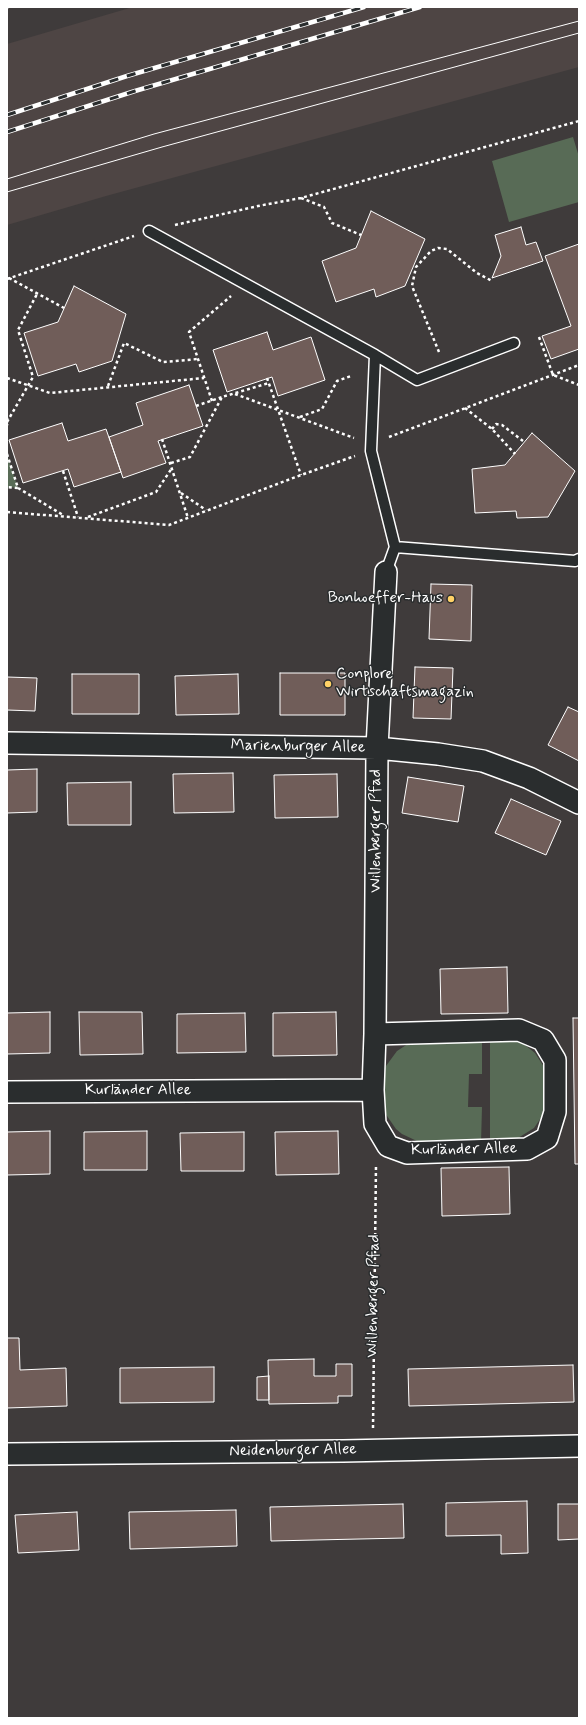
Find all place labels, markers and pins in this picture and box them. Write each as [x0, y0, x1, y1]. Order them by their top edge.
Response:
place label: Bonhoeffer-Haus [328, 589, 443, 609]
marker: Bonhoeffer-Haus [446, 594, 456, 604]
place label: Conplore Wirtschaftsmagazin [336, 665, 474, 703]
marker: Conplore Wirtschaftsmagazin [323, 679, 333, 689]

